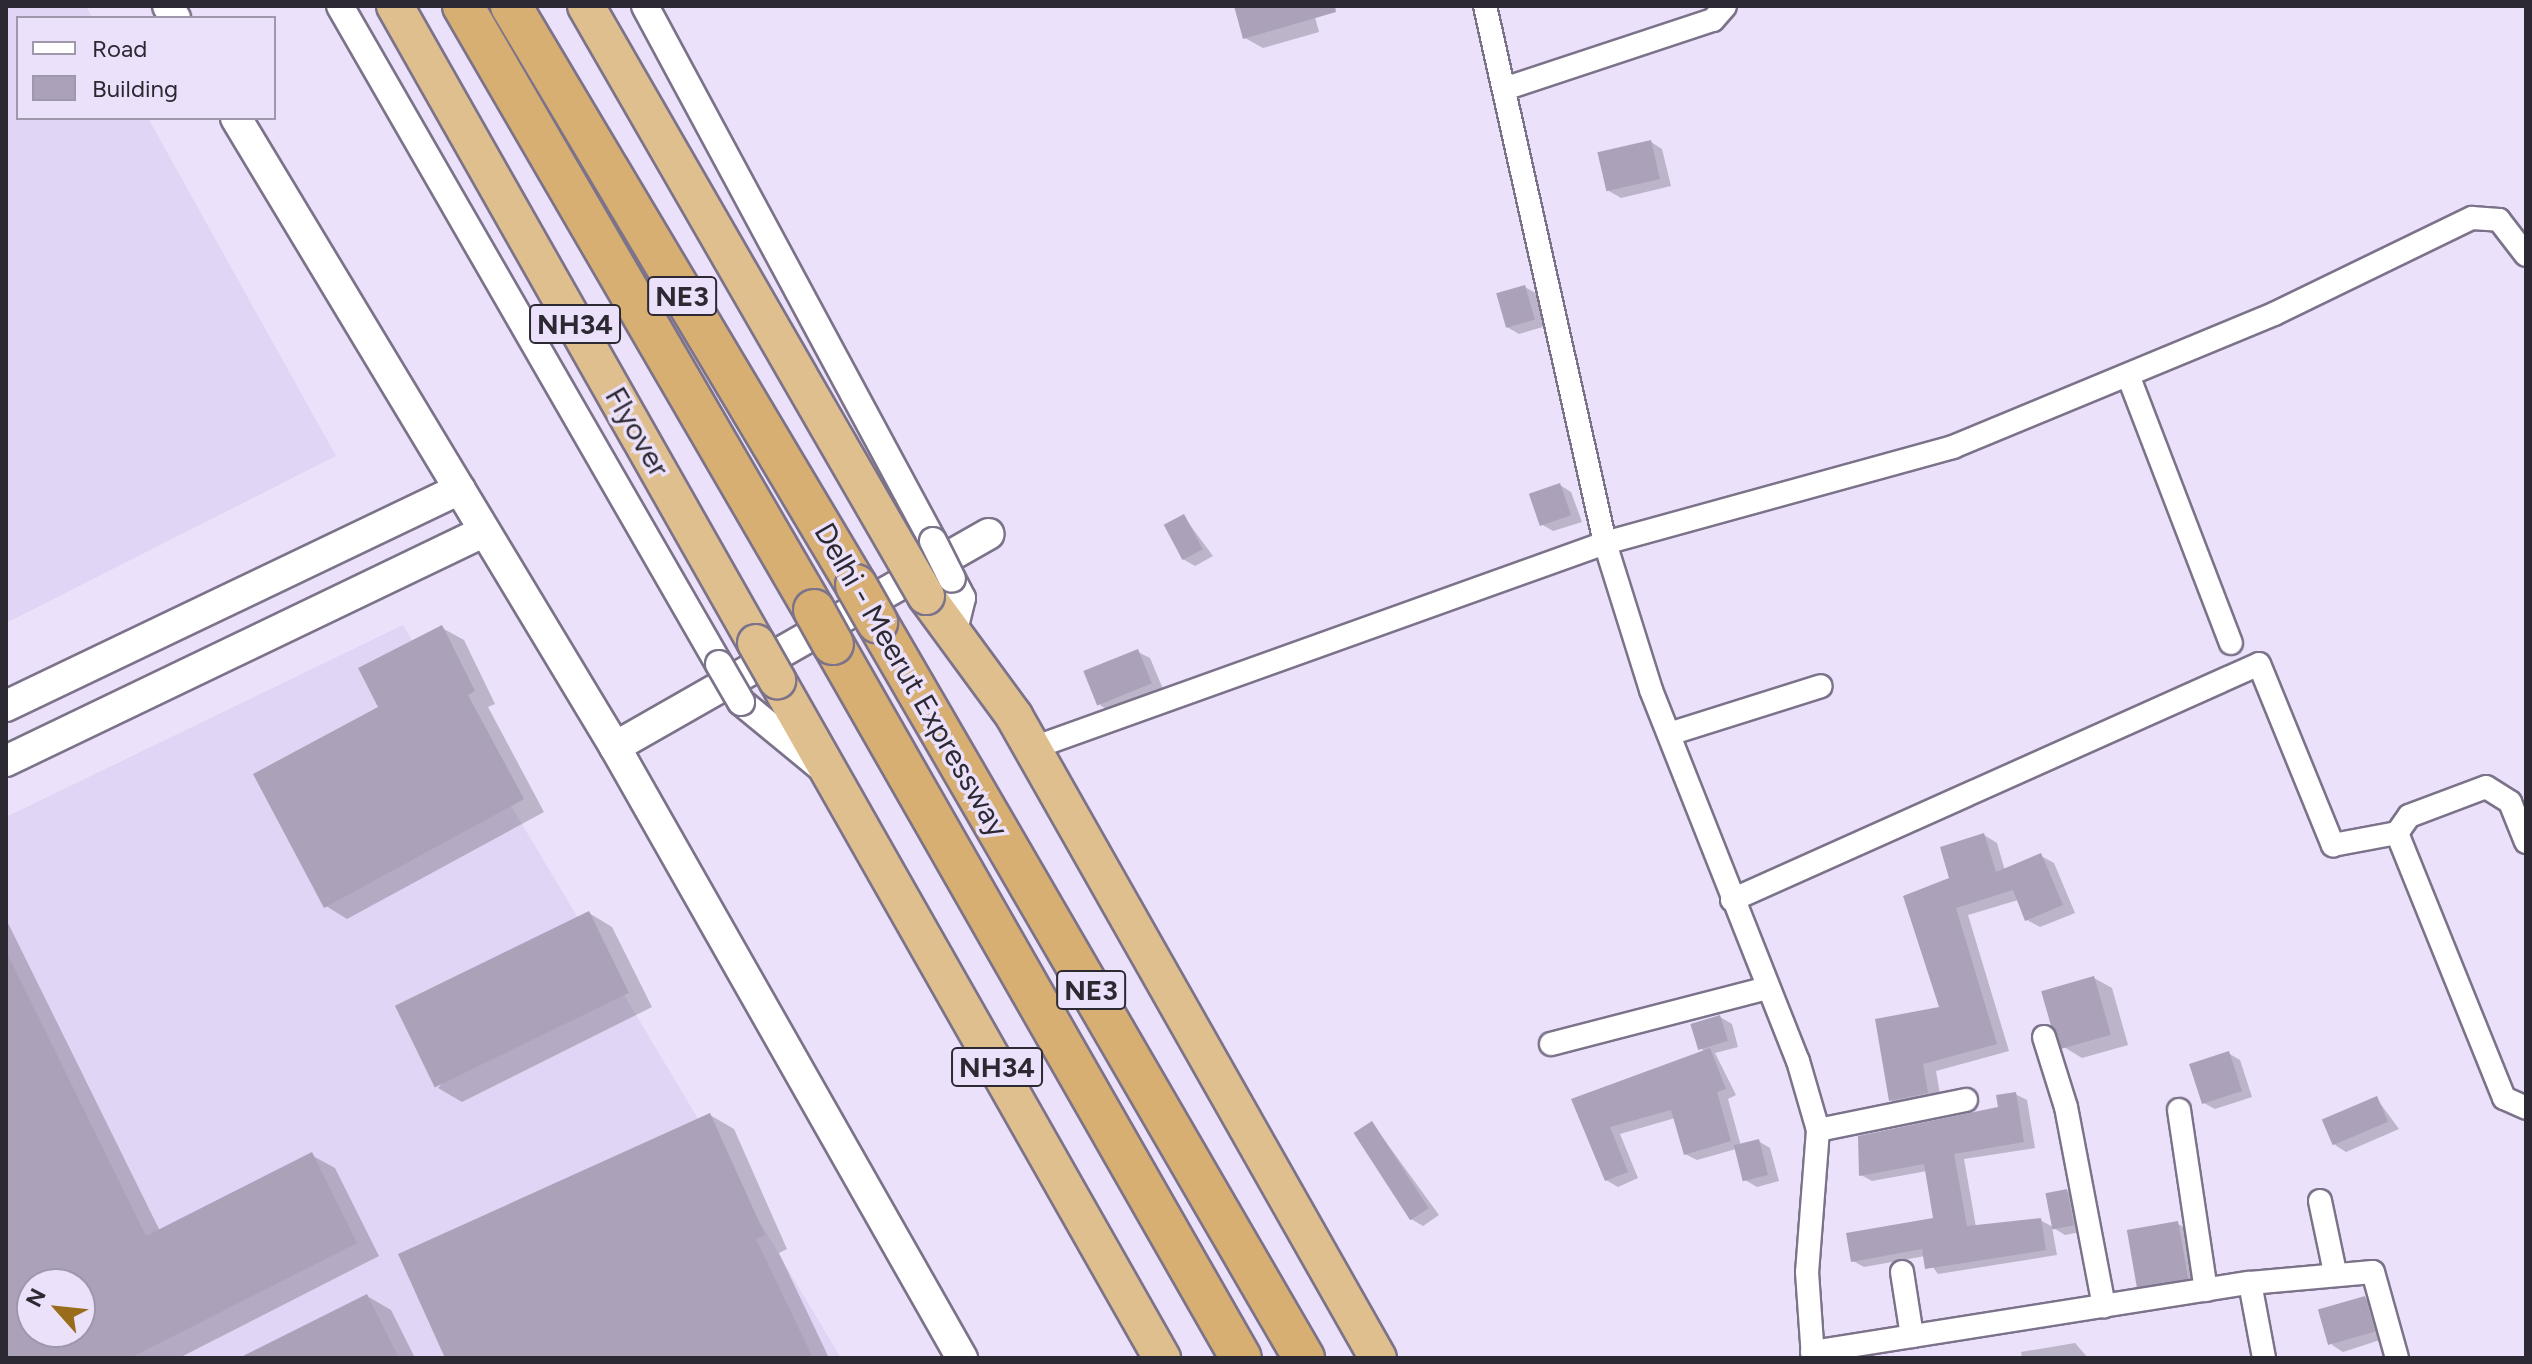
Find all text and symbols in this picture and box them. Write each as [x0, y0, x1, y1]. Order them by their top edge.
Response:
legend [16, 16, 276, 120]
text: Road [92, 34, 147, 63]
text: Building [92, 74, 178, 103]
road number: NE3 [646, 272, 718, 320]
road number: NH34 [529, 300, 621, 348]
street label: Flyover [597, 381, 677, 483]
street label: Delhi - Meerut Expressway [806, 517, 1016, 843]
road number: NE3 [1055, 966, 1127, 1014]
road number: NH34 [951, 1043, 1043, 1091]
north arrow [16, 1268, 96, 1348]
text: N [20, 1284, 52, 1312]

